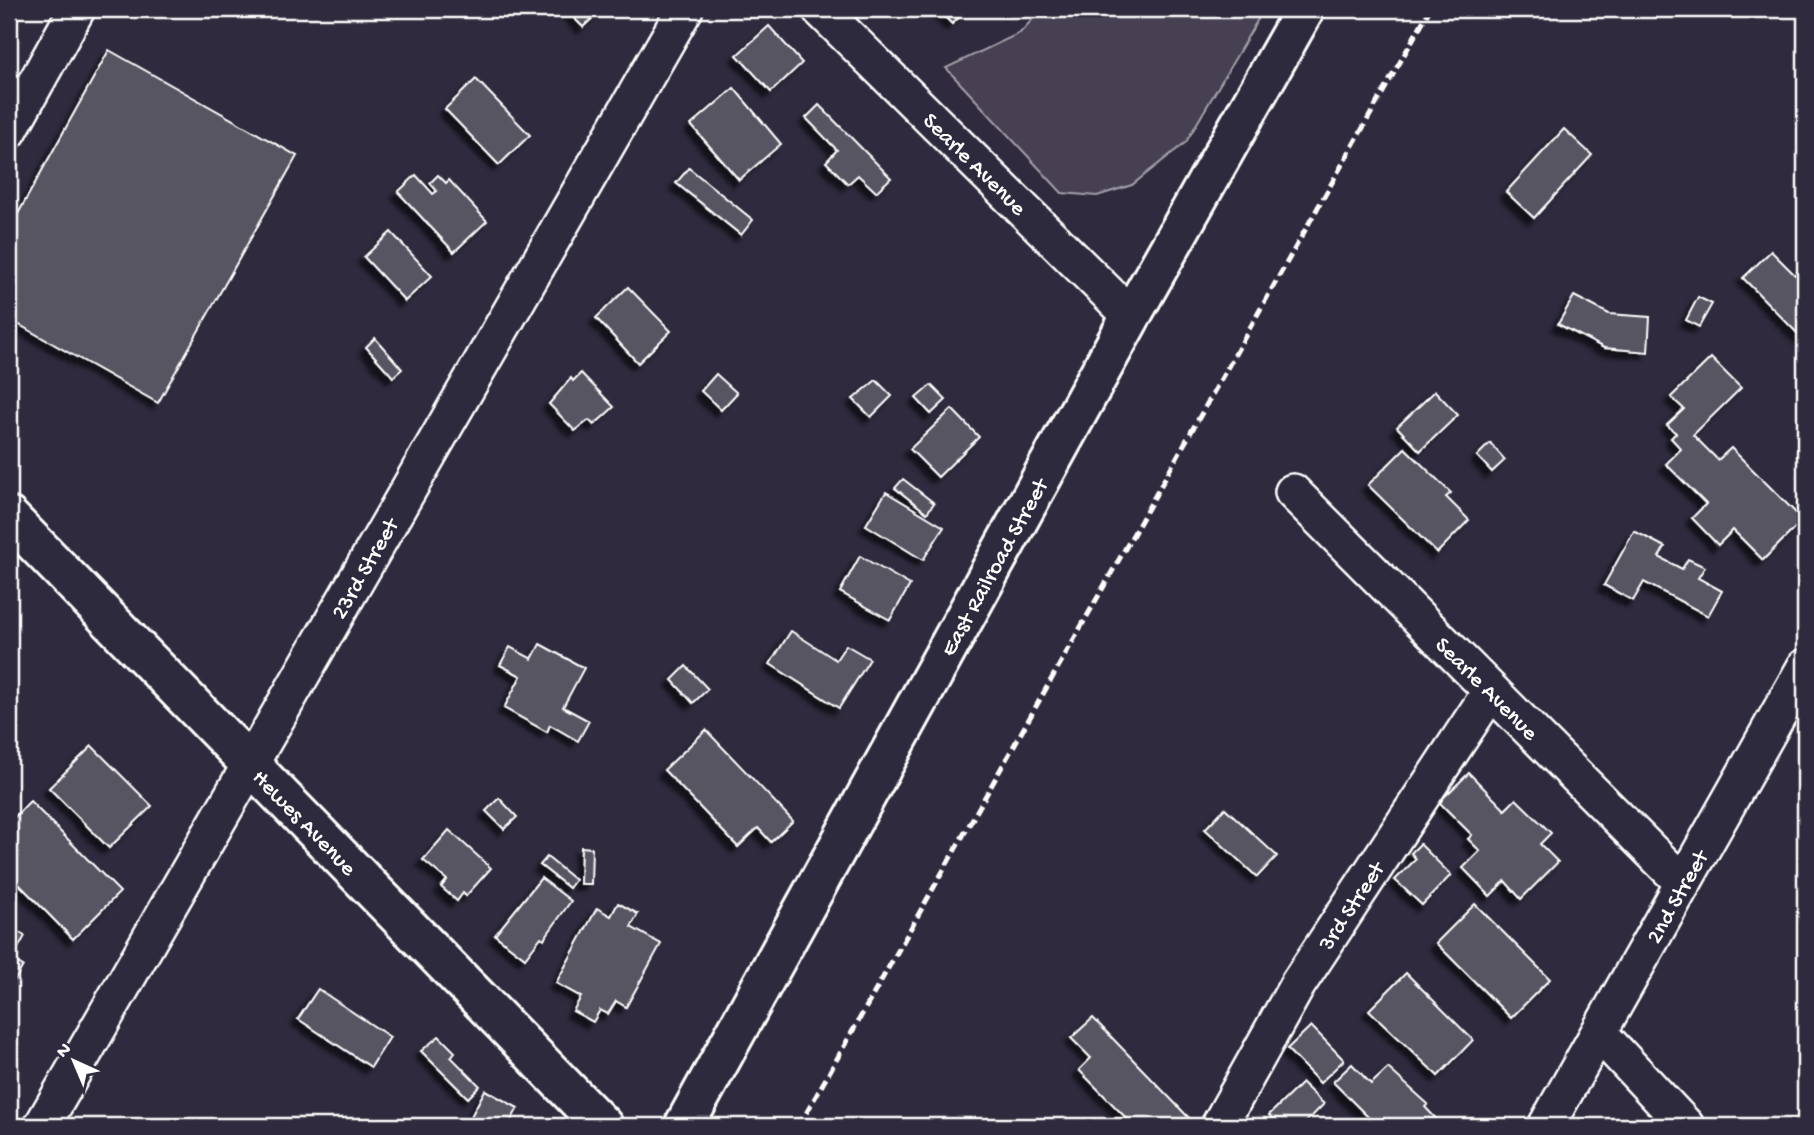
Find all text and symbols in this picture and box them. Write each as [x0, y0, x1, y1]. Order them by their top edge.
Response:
street label: Searle Avenue [916, 108, 1032, 223]
street label: East Railroad Street [936, 473, 1056, 662]
street label: 23rd Street [327, 513, 407, 625]
street label: Searle Avenue [1428, 633, 1543, 748]
street label: Hewes Avenue [245, 765, 362, 883]
street label: 2nd Street [1642, 845, 1717, 949]
street label: 3rd Street [1313, 856, 1393, 957]
north arrow [38, 1026, 108, 1096]
text: N [52, 1039, 77, 1064]

